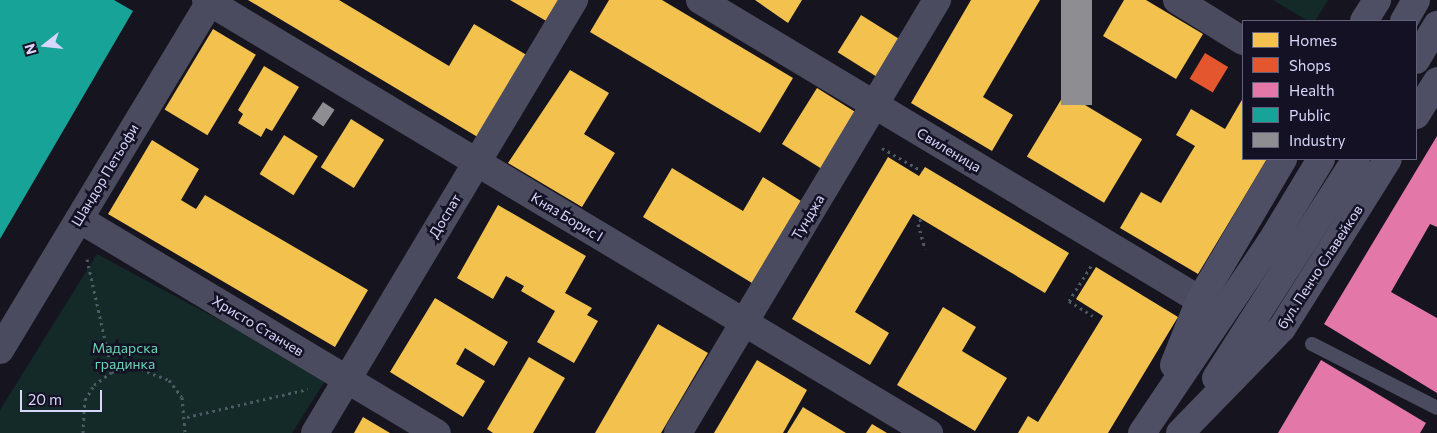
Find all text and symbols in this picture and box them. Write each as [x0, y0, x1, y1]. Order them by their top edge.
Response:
north arrow [20, 20, 70, 70]
legend [1242, 20, 1417, 160]
text: Homes [1289, 31, 1337, 49]
text: N [20, 42, 40, 57]
text: Shops [1289, 56, 1331, 74]
text: Health [1289, 81, 1335, 99]
text: Public [1289, 106, 1331, 124]
street label: Шандор Петьофи [68, 121, 142, 229]
street label: Свиленица [914, 124, 984, 176]
text: Industry [1289, 131, 1346, 149]
street label: Княз Борис I [528, 189, 606, 245]
street label: Доспат [425, 191, 465, 241]
street label: Тунджа [788, 191, 828, 243]
street label: бул. Пенчо Славейков [1274, 202, 1366, 332]
street label: Христо Станчев [209, 292, 307, 360]
park label: Мадарска градинка [92, 340, 158, 372]
scale bar [22, 380, 105, 412]
text: 20 m [28, 390, 62, 408]

